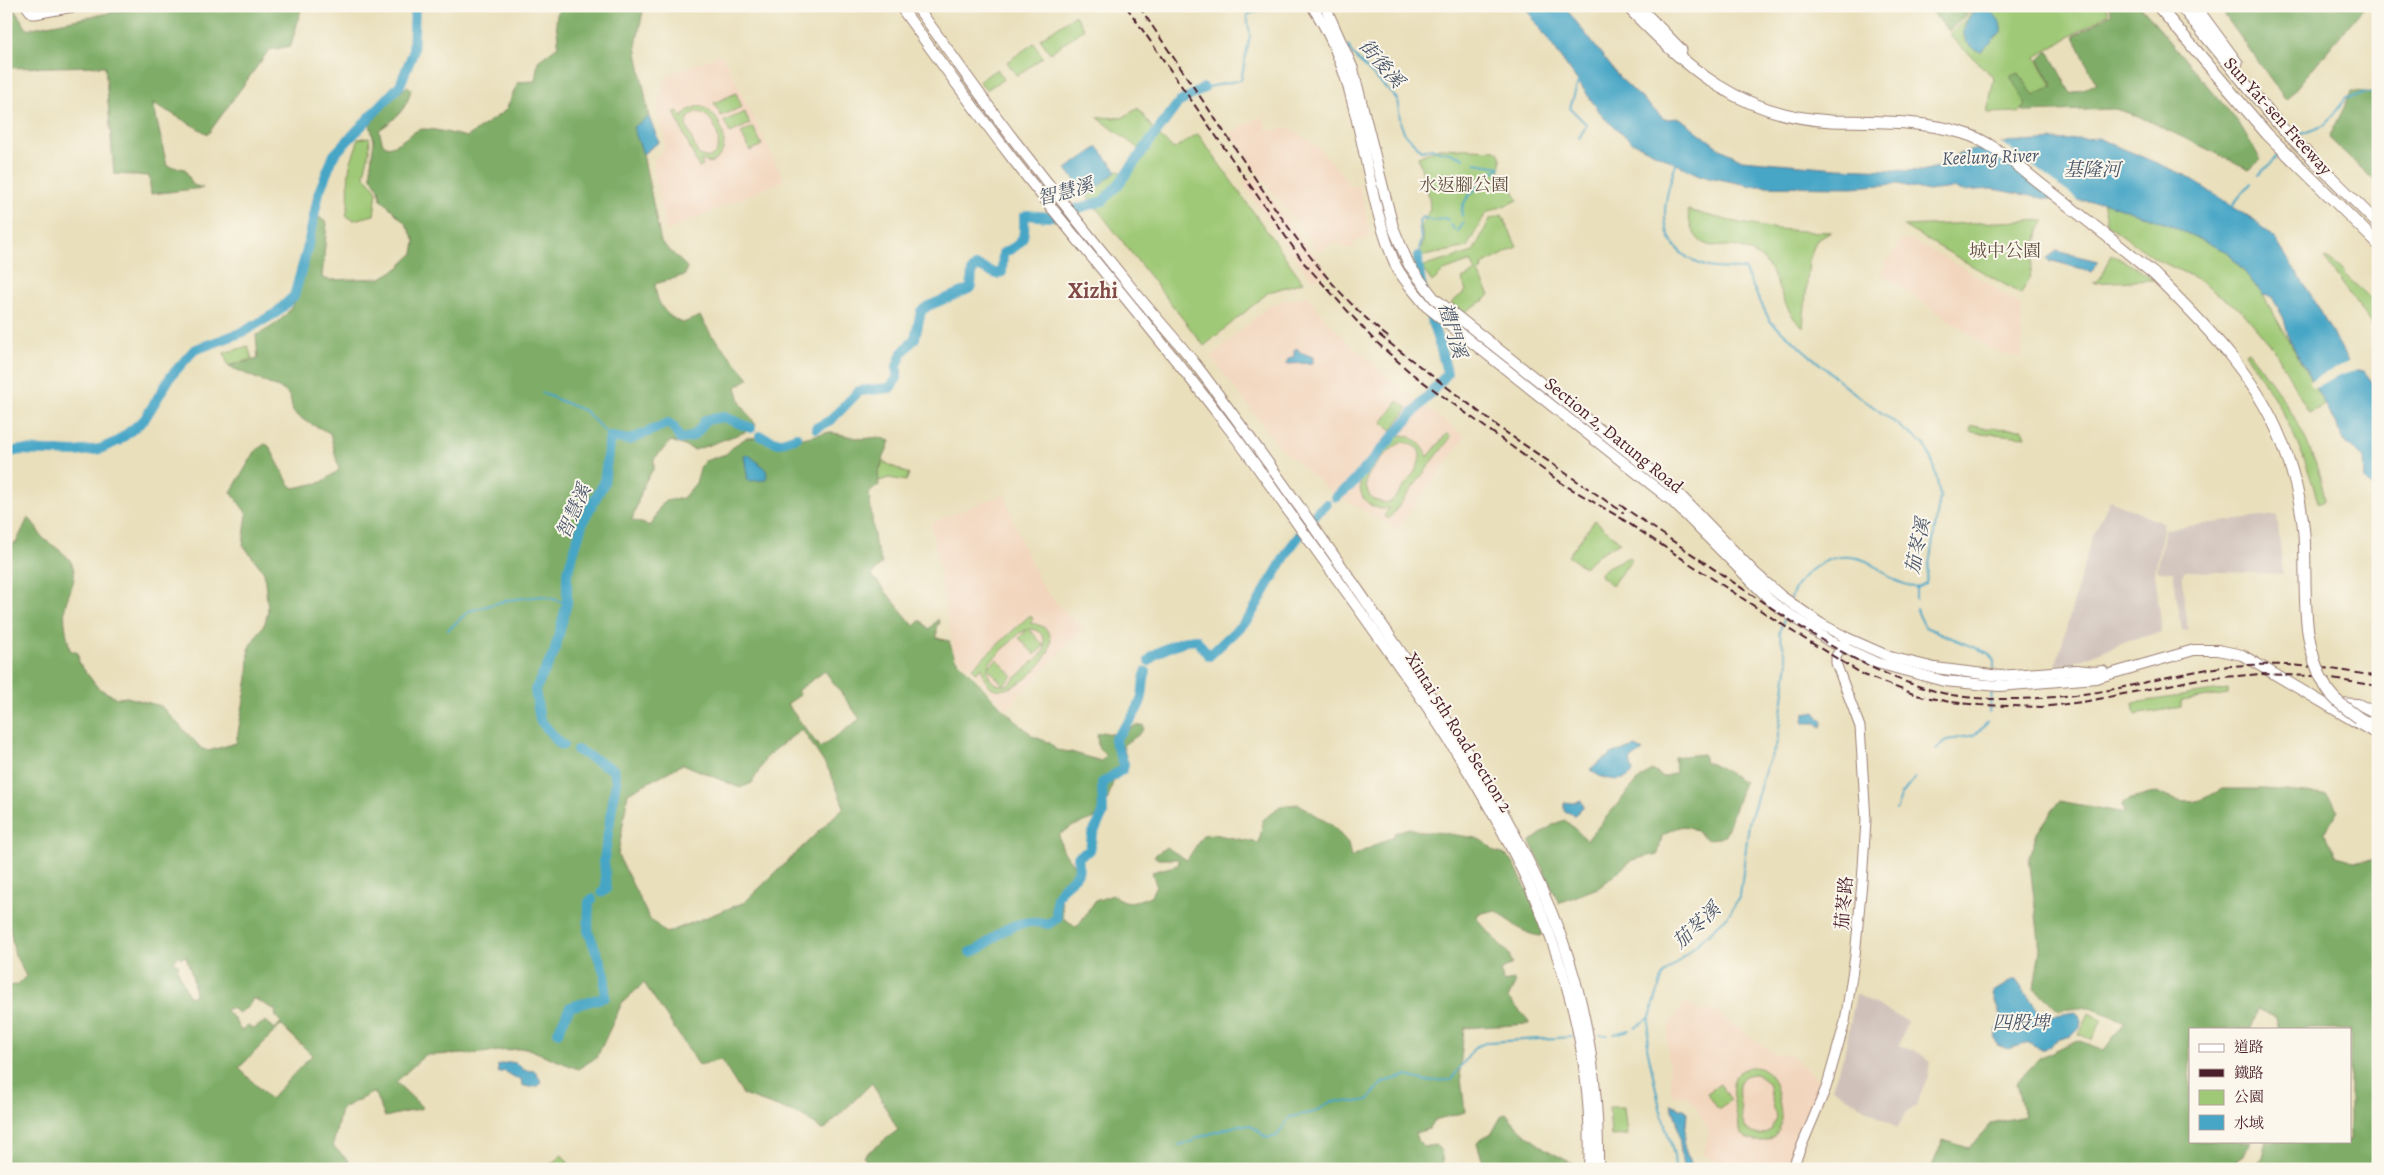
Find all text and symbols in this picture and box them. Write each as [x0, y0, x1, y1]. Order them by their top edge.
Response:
water label: 街後溪 [1353, 34, 1411, 95]
street label: Sun Yat-sen Freeway [2218, 52, 2338, 181]
water label: Keelung River [1941, 142, 2040, 172]
water label: 基隆河 [2063, 157, 2123, 183]
water label: 智慧溪 [1034, 172, 1098, 212]
park label: 水返腳公園 [1419, 173, 1509, 197]
park label: 城中公園 [1969, 239, 2041, 263]
district label: Xizhi [1068, 276, 1118, 306]
water label: 禮門溪 [1432, 299, 1473, 363]
street label: Section 2, Datung Road [1540, 372, 1689, 499]
water label: 智慧溪 [550, 478, 598, 543]
water label: 茄苳溪 [1899, 514, 1937, 577]
street label: Xintai 5th Road Section 2 [1400, 647, 1518, 817]
street label: 茄苳路 [1830, 875, 1858, 931]
water label: 茄苳溪 [1667, 895, 1728, 955]
water label: 四股埤 [1992, 1010, 2052, 1036]
legend [2189, 1028, 2352, 1142]
text: 道路 [2234, 1037, 2264, 1057]
text: 鐵路 [2234, 1063, 2264, 1083]
text: 公園 [2234, 1087, 2264, 1107]
text: 水域 [2234, 1113, 2264, 1133]

